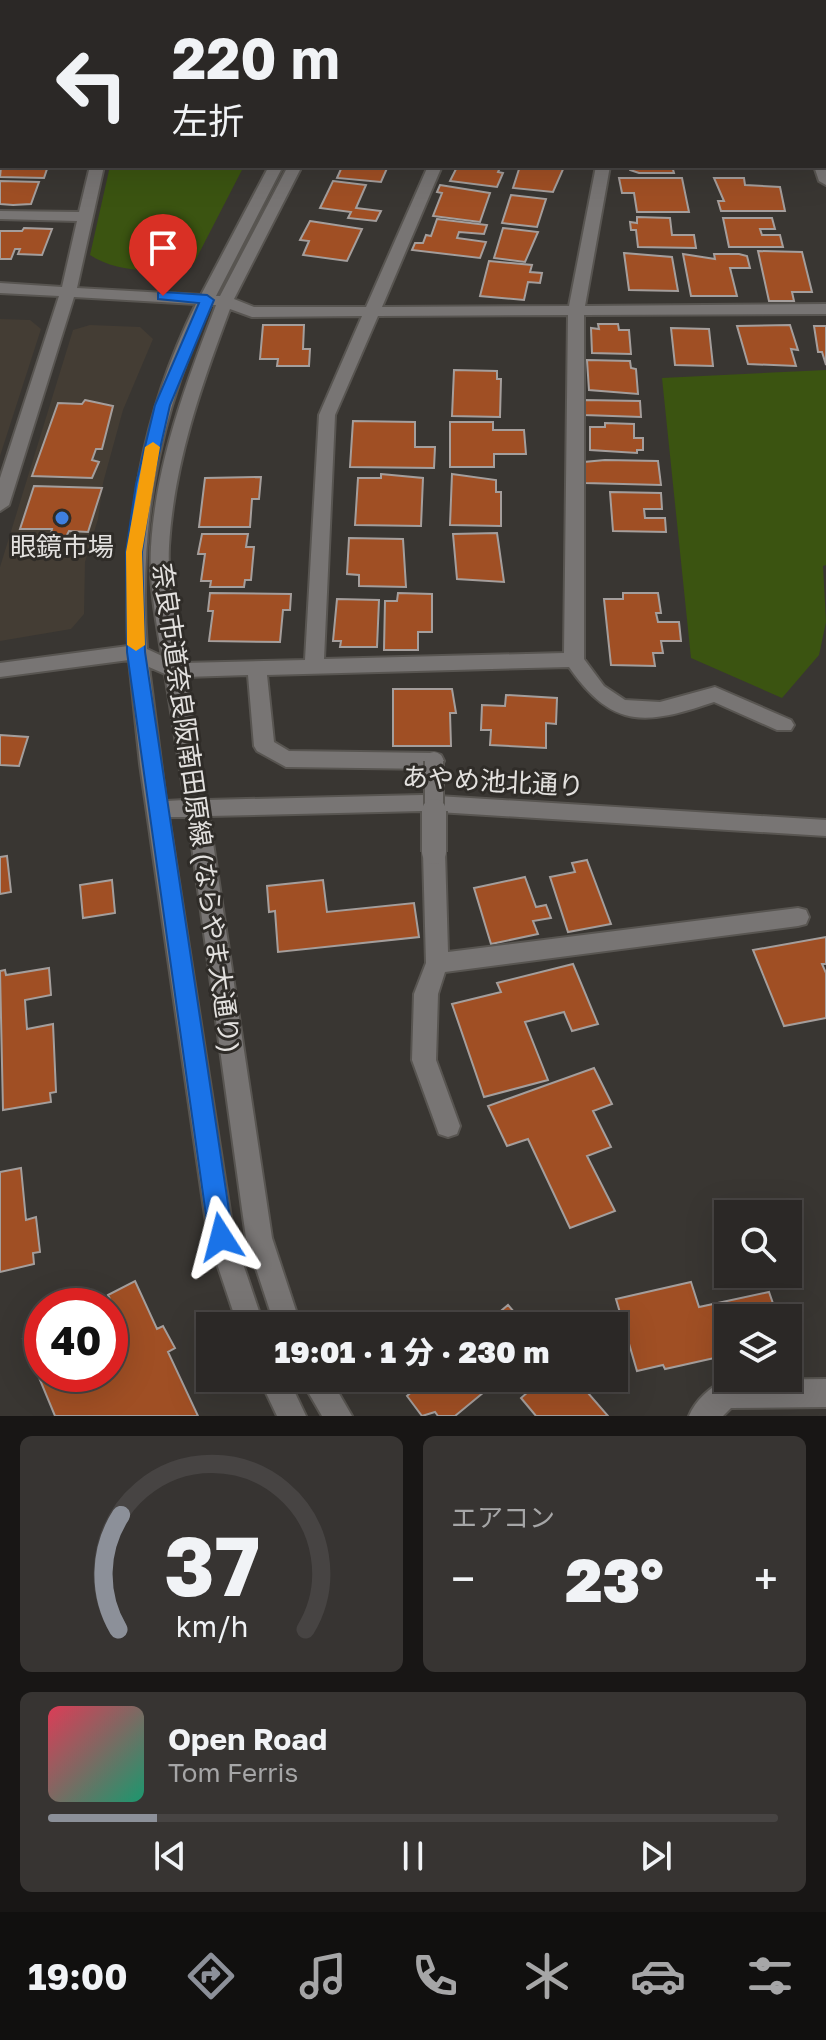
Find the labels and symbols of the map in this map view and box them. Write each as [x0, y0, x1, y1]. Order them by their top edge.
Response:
pin [129, 214, 197, 296]
marker: 眼鏡市場 [53, 509, 71, 527]
place label: 眼鏡市場 [10, 531, 114, 562]
street label: 奈良市道奈良阪南田原線 (ならやま大通り) [147, 561, 247, 1055]
street label: あやめ池北通り [401, 761, 585, 801]
position arrow [179, 1195, 263, 1279]
speed limit sign: 40 [24, 1288, 128, 1392]

